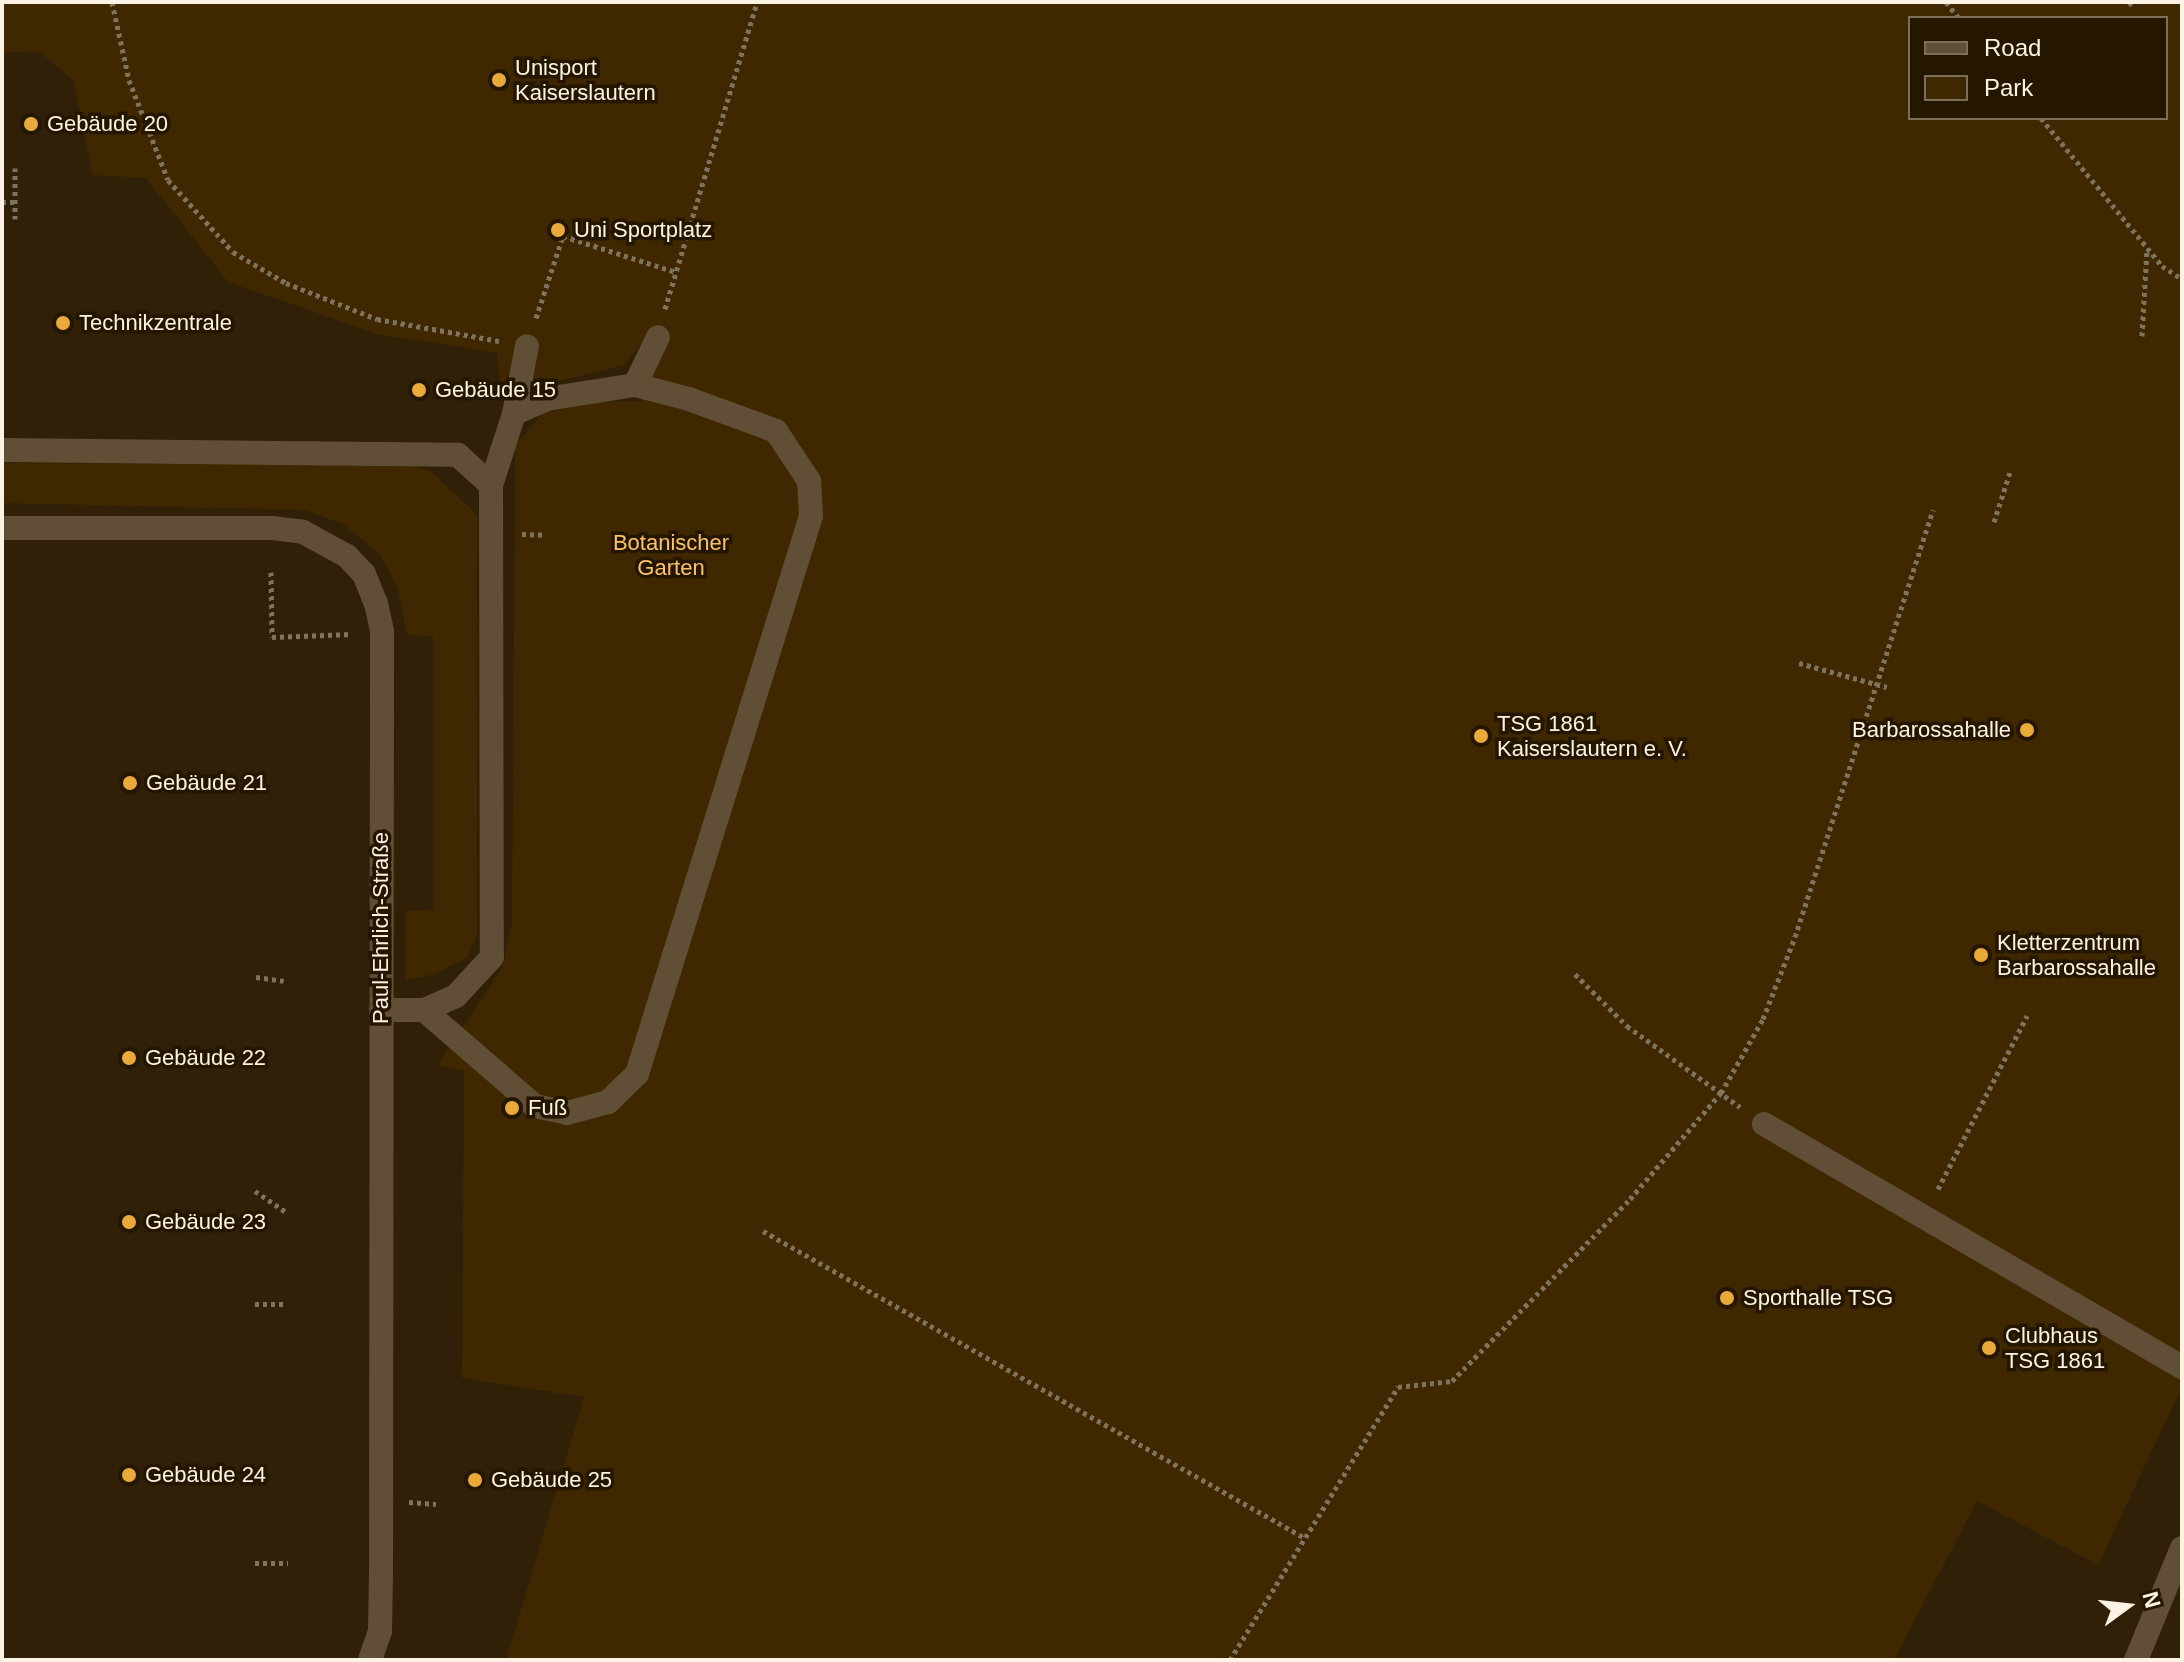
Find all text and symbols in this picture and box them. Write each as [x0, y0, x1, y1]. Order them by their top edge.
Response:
legend [1908, 16, 2168, 120]
text: Road [1984, 34, 2041, 61]
place label: Unisport Kaiserslautern [515, 54, 656, 106]
marker: Unisport Kaiserslautern [490, 71, 508, 89]
text: Park [1984, 74, 2033, 101]
place label: Gebäude 20 [47, 111, 168, 137]
marker: Gebäude 20 [22, 115, 40, 133]
place label: Uni Sportplatz [574, 217, 712, 243]
marker: Uni Sportplatz [549, 221, 567, 239]
place label: Technikzentrale [79, 310, 232, 336]
marker: Technikzentrale [54, 314, 72, 332]
place label: Gebäude 15 [435, 377, 556, 403]
marker: Gebäude 15 [410, 381, 428, 399]
park label: Botanischer Garten [613, 529, 729, 580]
place label: TSG 1861 Kaiserslautern e. V. [1497, 710, 1687, 762]
place label: Barbarossahalle [1852, 717, 2011, 743]
marker: Barbarossahalle [2018, 721, 2036, 739]
marker: TSG 1861 Kaiserslautern e. V. [1472, 727, 1490, 745]
place label: Gebäude 21 [146, 770, 267, 796]
marker: Gebäude 21 [121, 774, 139, 792]
street label: Paul-Ehrlich-Straße [368, 832, 394, 1024]
place label: Kletterzentrum Barbarossahalle [1997, 929, 2156, 980]
marker: Kletterzentrum Barbarossahalle [1972, 946, 1990, 964]
place label: Gebäude 22 [145, 1045, 266, 1071]
marker: Gebäude 22 [120, 1049, 138, 1067]
place label: Fuß [528, 1095, 567, 1121]
marker: Fuß [503, 1099, 521, 1117]
place label: Gebäude 23 [145, 1209, 266, 1235]
marker: Gebäude 23 [120, 1213, 138, 1231]
place label: Sporthalle TSG [1743, 1285, 1893, 1311]
marker: Sporthalle TSG [1718, 1289, 1736, 1307]
place label: Clubhaus TSG 1861 [2005, 1322, 2105, 1374]
marker: Clubhaus TSG 1861 [1980, 1339, 1998, 1357]
place label: Gebäude 24 [145, 1462, 266, 1488]
marker: Gebäude 24 [120, 1466, 138, 1484]
place label: Gebäude 25 [491, 1467, 612, 1493]
marker: Gebäude 25 [466, 1471, 484, 1489]
north arrow [2088, 1566, 2168, 1646]
text: N [2138, 1589, 2166, 1611]

